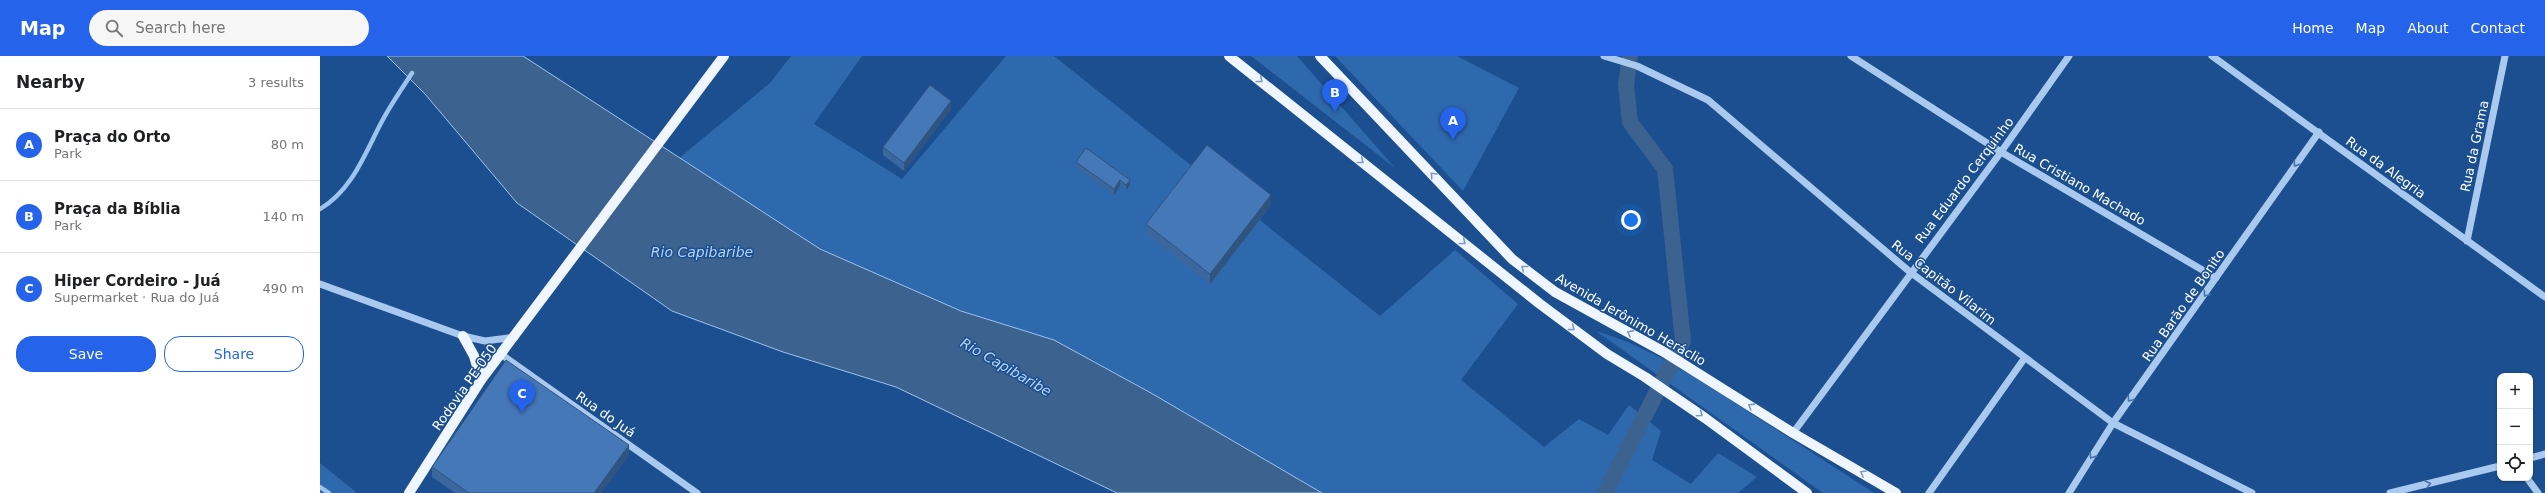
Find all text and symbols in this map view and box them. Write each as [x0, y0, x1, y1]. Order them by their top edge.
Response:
search box [89, 10, 369, 46]
text: Map [20, 17, 65, 39]
icon: search [103, 17, 125, 39]
text: Search here [135, 19, 225, 37]
text: Home [2292, 20, 2334, 36]
text: Map [2356, 20, 2385, 36]
text: About [2407, 20, 2449, 36]
text: Contact [2471, 20, 2525, 36]
text: Nearby [16, 72, 85, 92]
text: 3 results [248, 75, 304, 90]
one-way arrow [1255, 76, 1262, 83]
pin: B [1322, 79, 1348, 112]
street label: Rua da Grama [2457, 99, 2492, 193]
pin: A [1440, 107, 1466, 140]
street label: Rua Eduardo Cerquinho [1912, 114, 2017, 246]
text: Praça do Orto [54, 128, 171, 146]
street label: Rua da Alegria [2343, 133, 2428, 201]
text: A [24, 137, 34, 152]
text: 80 m [271, 137, 304, 152]
street label: Rua Cristiano Machado [2011, 141, 2148, 228]
text: Park [54, 146, 82, 161]
one-way arrow [1357, 157, 1364, 164]
one-way arrow [2293, 160, 2301, 167]
one-way arrow [1431, 173, 1438, 180]
text: Praça da Bíblia [54, 200, 181, 218]
text: B [24, 209, 34, 224]
text: 140 m [262, 209, 304, 224]
your location [1621, 210, 1641, 230]
text: Park [54, 218, 82, 233]
street label: Rua Capitão Vilarim [1889, 237, 1999, 328]
one-way arrow [1458, 238, 1465, 245]
water label: Rio Capibaribe [651, 244, 753, 260]
street label: Rua Barão de Bonito [2139, 246, 2228, 364]
one-way arrow [1521, 266, 1528, 273]
street label: Avenida Jerônimo Heráclio [1553, 270, 1709, 369]
text: Hiper Cordeiro - Juá [54, 272, 221, 290]
text: C [24, 281, 34, 296]
text: 490 m [262, 281, 304, 296]
one-way arrow [2204, 289, 2211, 296]
text: Supermarket · Rua do Juá [54, 290, 220, 305]
one-way arrow [1567, 323, 1574, 330]
one-way arrow [1627, 330, 1634, 338]
water label: Rio Capibaribe [958, 334, 1054, 400]
button: Save [16, 336, 156, 372]
button: Share [164, 336, 304, 372]
street label: Rodovia PE-050 [429, 341, 500, 433]
map controls [2497, 373, 2533, 481]
button: + [2497, 373, 2533, 409]
pin: C [509, 380, 535, 413]
street label: Rua do Juá [573, 388, 638, 440]
one-way arrow [2128, 395, 2135, 402]
one-way arrow [1748, 404, 1755, 411]
one-way arrow [1696, 409, 1703, 417]
button: − [2497, 409, 2533, 445]
button: locate [2497, 445, 2533, 481]
one-way arrow [2089, 452, 2097, 459]
one-way arrow [1860, 471, 1867, 478]
one-way arrow [2425, 480, 2431, 488]

